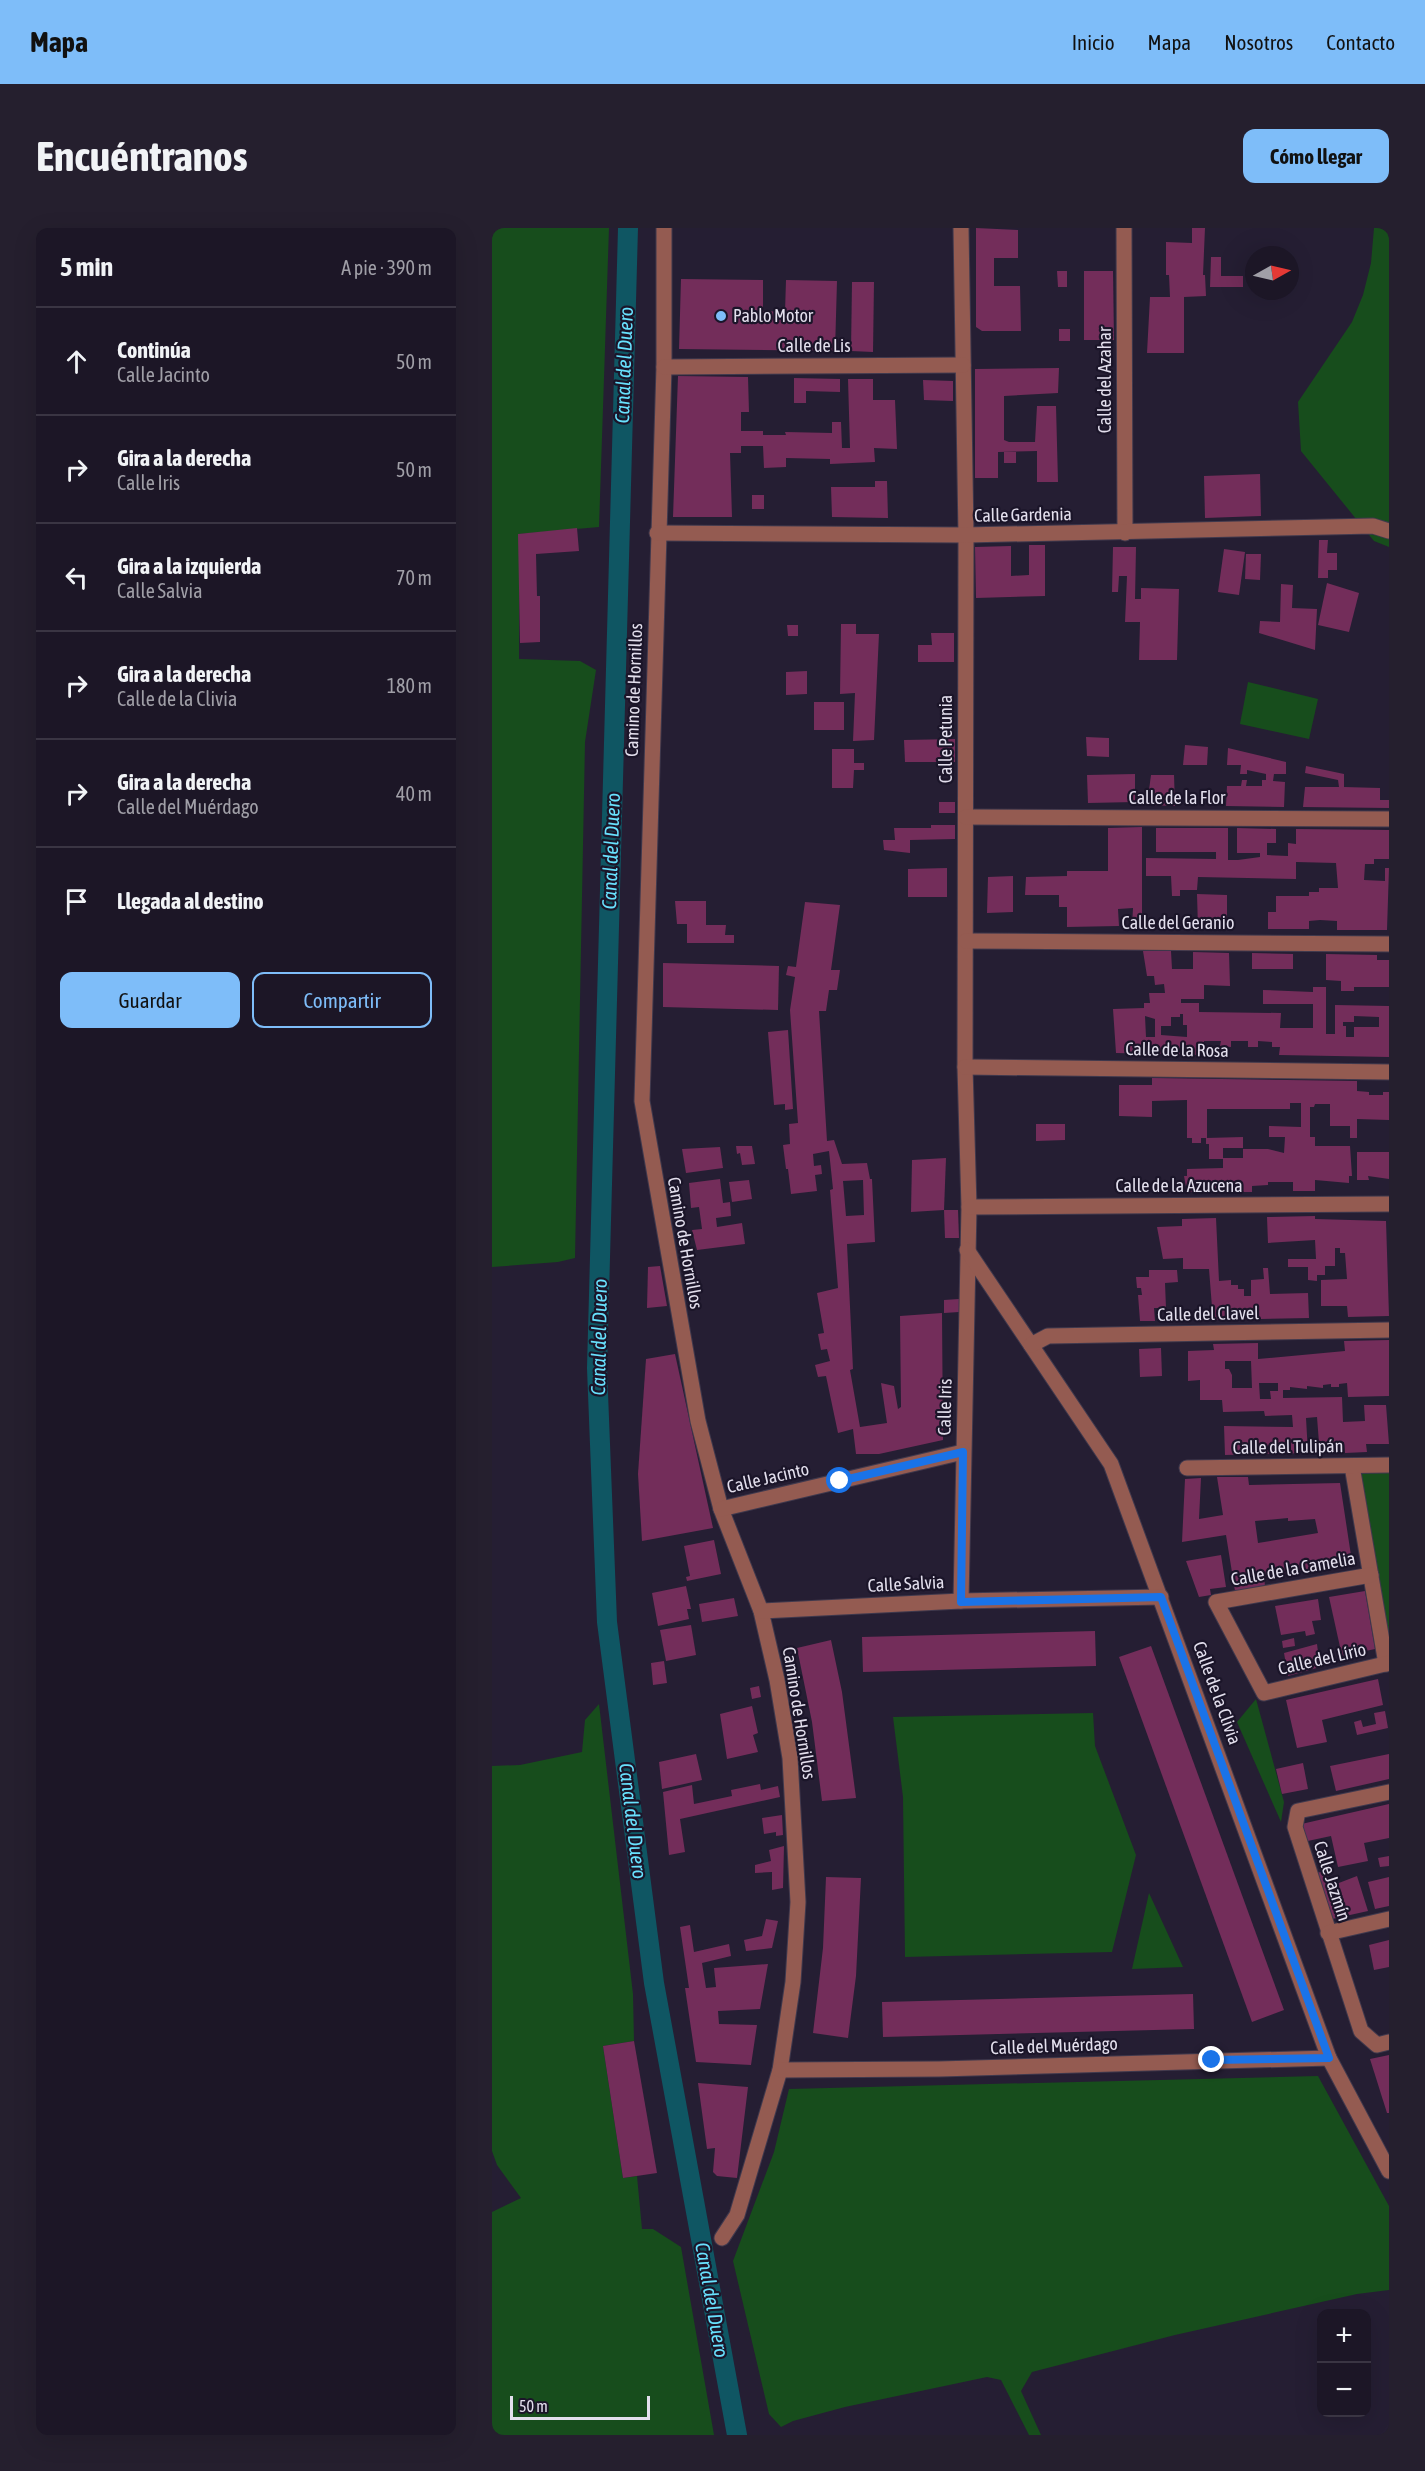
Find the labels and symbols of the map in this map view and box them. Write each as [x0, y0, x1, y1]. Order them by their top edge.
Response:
north arrow [1245, 246, 1299, 300]
place label: Pablo Motor [733, 305, 814, 326]
water label: Canal del Duero [610, 306, 637, 424]
marker: Pablo Motor [714, 309, 728, 323]
street label: Calle del Azahar [1094, 326, 1115, 433]
street label: Calle de Lis [777, 335, 851, 356]
street label: Calle Gardenia [974, 503, 1072, 526]
street label: Camino de Hornillos [621, 623, 646, 757]
street label: Calle Petunia [935, 695, 956, 783]
street label: Calle de la Flor [1129, 787, 1226, 808]
water label: Canal del Duero [597, 792, 624, 910]
street label: Calle del Geranio [1122, 912, 1234, 933]
street label: Calle de la Rosa [1125, 1038, 1229, 1061]
street label: Camino de Hornillos [664, 1175, 707, 1311]
street label: Calle de la Azucena [1115, 1175, 1243, 1196]
water label: Canal del Duero [586, 1279, 611, 1395]
street label: Calle del Clavel [1157, 1302, 1259, 1325]
street label: Calle Iris [934, 1378, 955, 1436]
street label: Calle del Tulipán [1232, 1435, 1343, 1458]
street label: Calle Jacinto [725, 1458, 811, 1497]
route start [826, 1467, 852, 1493]
street label: Calle de la Camelia [1229, 1547, 1357, 1590]
street label: Calle Salvia [867, 1571, 945, 1596]
street label: Calle de la Clivia [1189, 1638, 1246, 1747]
street label: Calle del Lírio [1276, 1638, 1368, 1679]
street label: Camino de Hornillos [779, 1645, 820, 1781]
water label: Canal del Duero [615, 1762, 652, 1880]
street label: Calle Jazmín [1310, 1838, 1355, 1924]
street label: Calle del Muérdago [990, 2033, 1118, 2058]
route end [1198, 2046, 1224, 2072]
water label: Canal del Duero [691, 2241, 734, 2359]
scale bar [510, 2393, 650, 2420]

